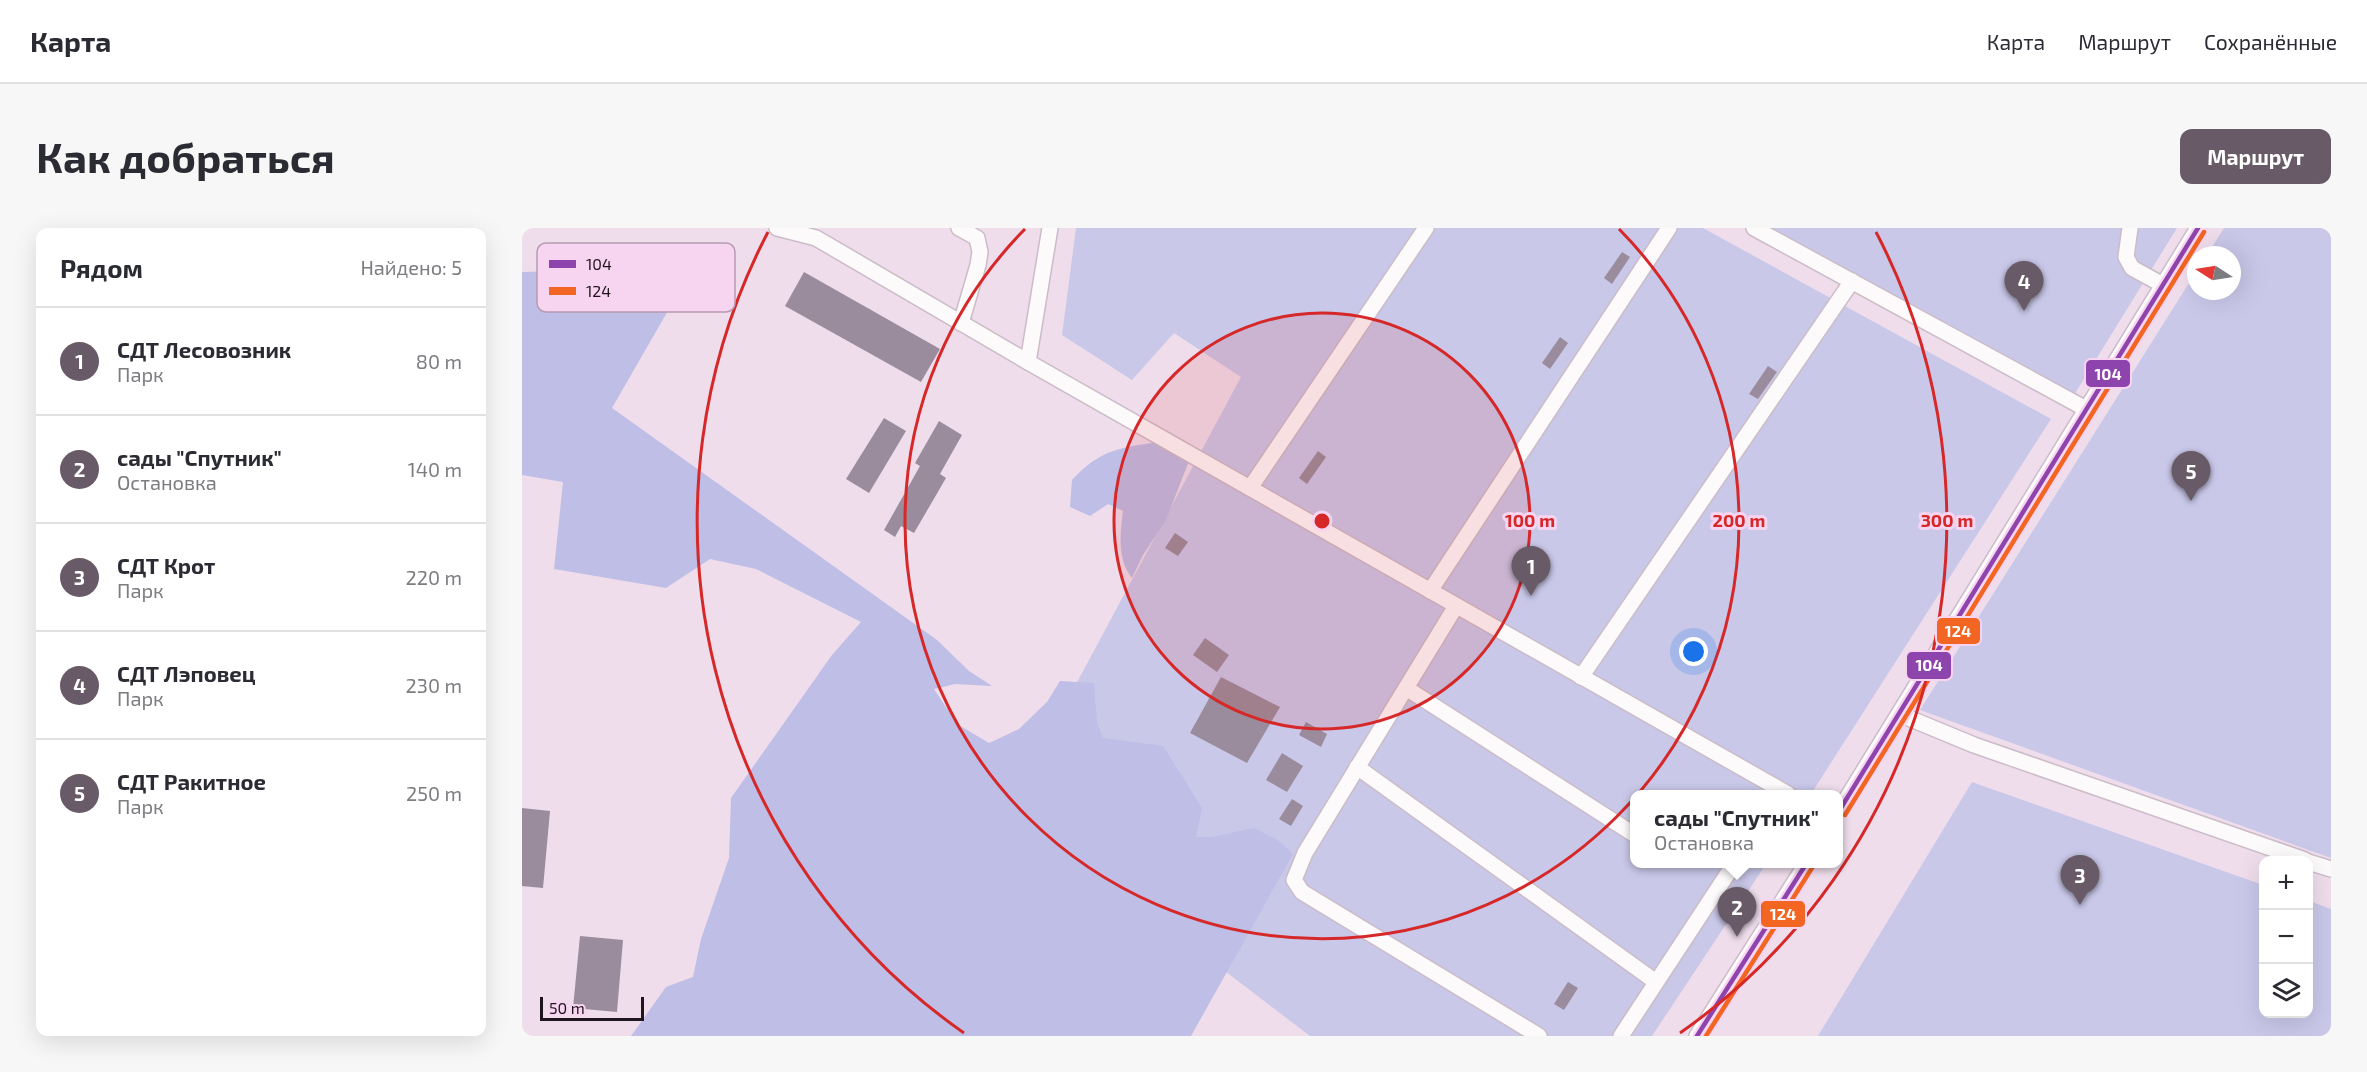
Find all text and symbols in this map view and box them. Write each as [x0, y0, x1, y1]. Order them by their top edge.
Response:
text: Карта [30, 24, 111, 58]
text: Карта [1987, 29, 2045, 54]
text: Маршрут [2078, 29, 2171, 54]
text: Сохранённые [2204, 29, 2337, 54]
button: Маршрут [2180, 129, 2331, 184]
text: Как добраться [36, 131, 335, 181]
legend [537, 243, 735, 312]
north arrow [2187, 246, 2241, 300]
text: Рядом [60, 252, 143, 283]
text: 104 [586, 254, 612, 273]
text: Найдено: 5 [360, 255, 462, 279]
pin: 4 [2004, 262, 2044, 311]
text: 124 [586, 281, 611, 300]
text: СДТ Лесовозник [117, 336, 291, 362]
text: 1 [75, 349, 84, 373]
text: 80 m [416, 349, 462, 373]
line badge: 104 [2085, 359, 2131, 388]
text: Парк [117, 362, 164, 386]
text: 104 [2094, 364, 2122, 383]
text: сады "Спутник" [117, 444, 282, 470]
pin: 5 [2172, 452, 2210, 501]
text: 2 [74, 457, 85, 481]
text: 140 m [408, 457, 462, 481]
text: Остановка [117, 470, 217, 494]
text: 100 m [1505, 509, 1555, 531]
text: 200 m [1713, 509, 1765, 531]
text: 300 m [1921, 509, 1973, 531]
centre of rings [1312, 511, 1332, 531]
pin: 1 [1512, 546, 1550, 596]
text: СДТ Крот [117, 552, 215, 578]
text: 3 [74, 565, 85, 589]
text: 220 m [405, 565, 462, 589]
text: Парк [117, 578, 164, 602]
line badge: 124 [1936, 617, 1981, 645]
text: 124 [1945, 621, 1971, 640]
your location [1679, 637, 1708, 666]
line badge: 104 [1906, 651, 1952, 680]
text: 104 [1915, 655, 1943, 674]
text: СДТ Лэповец [117, 660, 256, 686]
text: 4 [73, 673, 86, 697]
text: 230 m [406, 673, 462, 697]
text: Парк [117, 686, 164, 710]
text: СДТ Ракитное [117, 768, 266, 794]
text: 5 [74, 781, 85, 805]
text: 250 m [406, 781, 462, 805]
popup [1630, 790, 1843, 868]
text: Парк [117, 794, 164, 818]
text: сады "Спутник" [1654, 804, 1819, 830]
text: Остановка [1654, 830, 1754, 854]
pin: 3 [2060, 856, 2100, 905]
map controls [2259, 856, 2313, 1018]
button: + [2259, 856, 2313, 910]
pin: 2 [1718, 888, 1756, 937]
line badge: 124 [1760, 900, 1806, 928]
text: 124 [1770, 904, 1796, 923]
button: − [2259, 910, 2313, 964]
button: layers [2259, 964, 2313, 1018]
scale bar [540, 994, 644, 1022]
text: 50 m [549, 998, 585, 1017]

